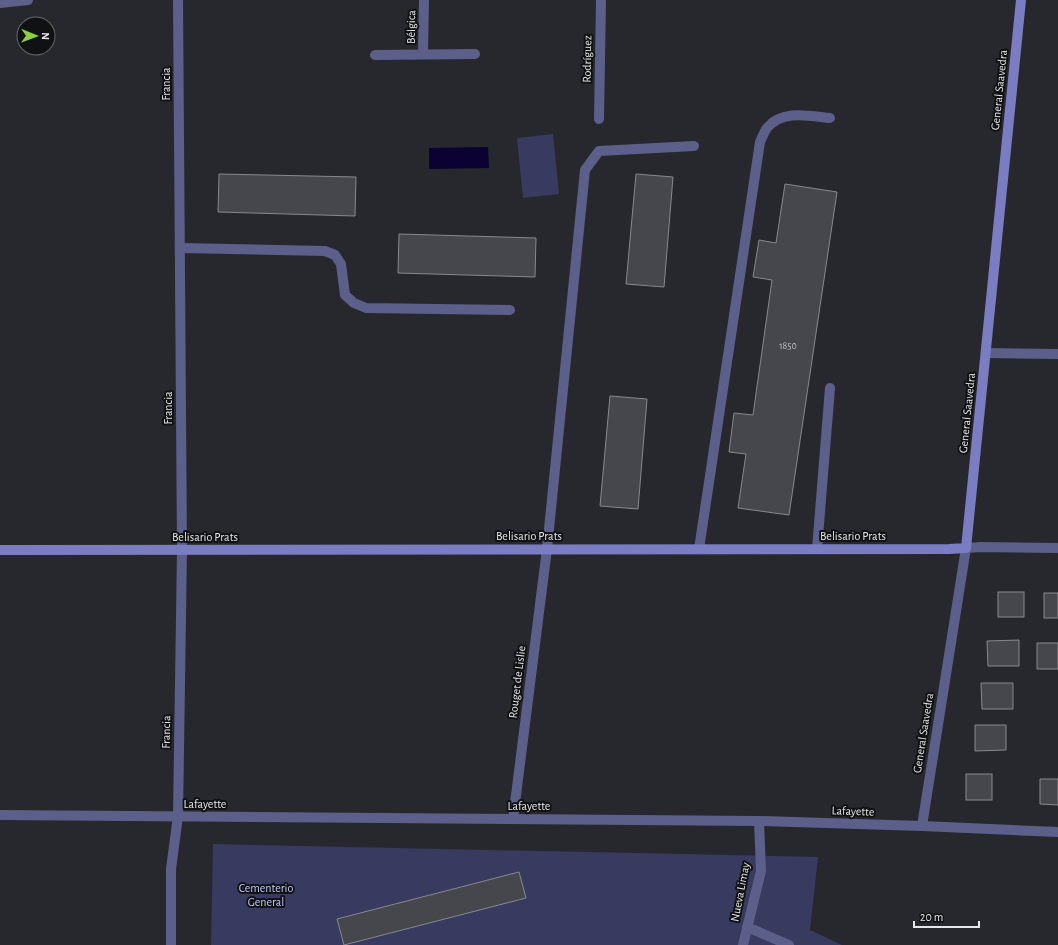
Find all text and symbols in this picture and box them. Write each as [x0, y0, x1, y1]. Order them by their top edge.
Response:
street label: Bélgica [405, 10, 417, 44]
north arrow [16, 16, 56, 56]
text: N [40, 32, 51, 40]
street label: Rodríguez [581, 35, 593, 83]
street label: General Saavedra [989, 49, 1009, 131]
street label: Francia [160, 67, 172, 101]
house number: 1850 [779, 341, 797, 351]
street label: General Saavedra [957, 372, 977, 454]
street label: Francia [162, 391, 174, 425]
street label: Belisario Prats [496, 530, 562, 542]
street label: Belisario Prats [820, 530, 886, 542]
street label: Belisario Prats [172, 531, 238, 543]
street label: Rouget de Lislie [507, 645, 527, 719]
street label: General Saavedra [911, 692, 935, 774]
street label: Francia [160, 715, 172, 749]
street label: Lafayette [184, 798, 226, 811]
street label: Lafayette [508, 800, 550, 813]
street label: Lafayette [831, 804, 875, 819]
street label: Nueva Limay [728, 861, 753, 923]
park label: Cementerio General [239, 882, 293, 908]
scale bar [914, 903, 979, 929]
text: 20 m [920, 911, 943, 923]

